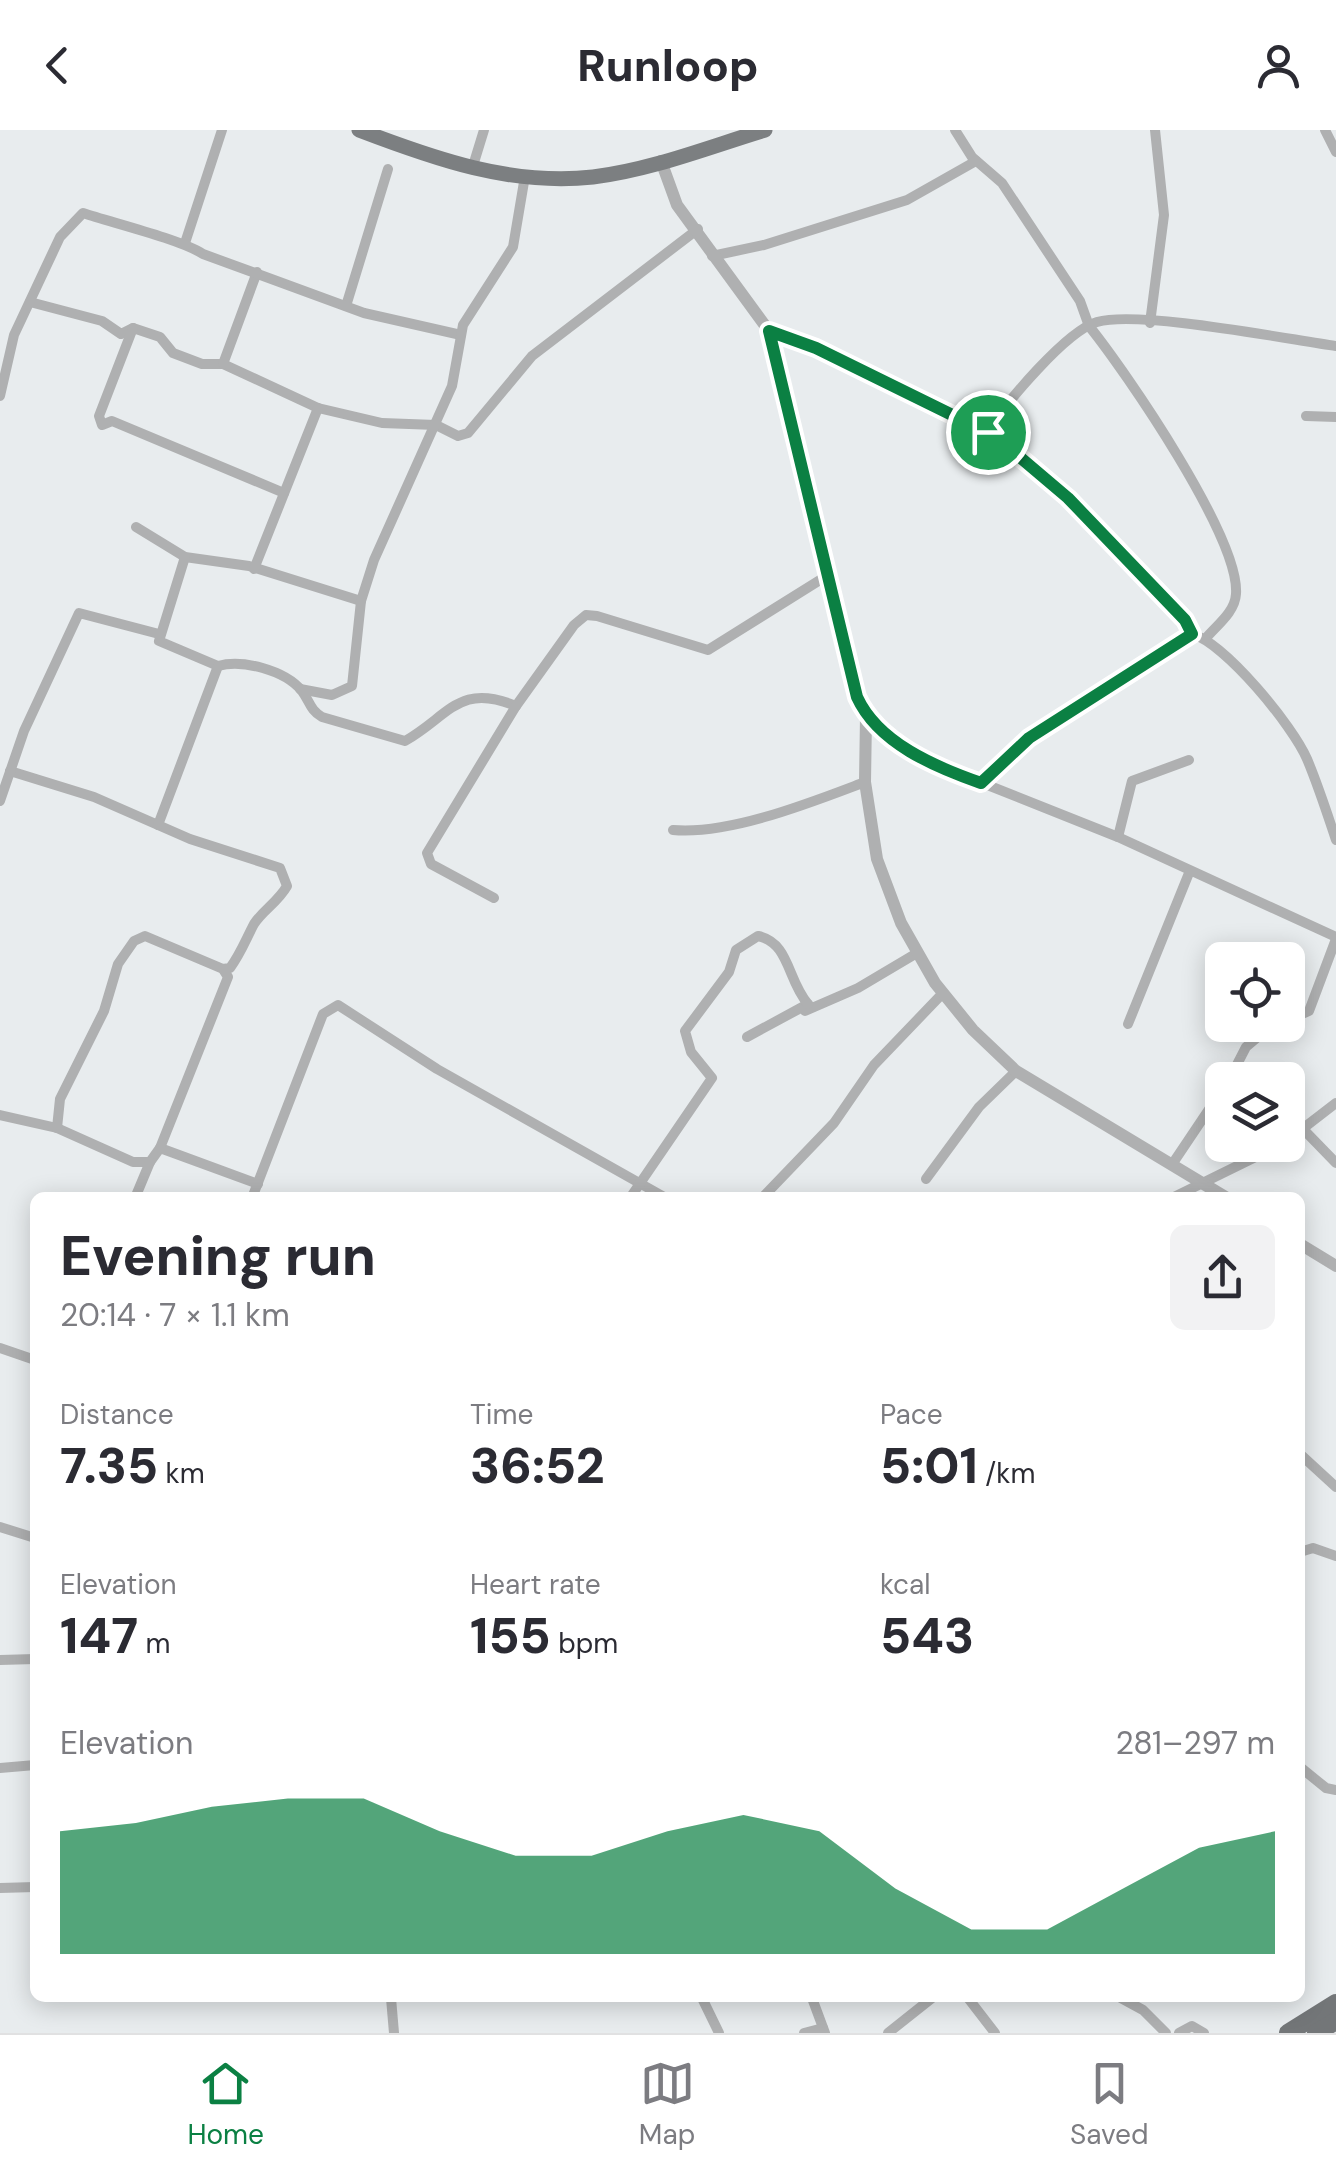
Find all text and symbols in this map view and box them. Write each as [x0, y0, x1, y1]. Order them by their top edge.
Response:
text: Runloop [577, 36, 759, 95]
icon: back [30, 38, 85, 93]
icon: person [1251, 38, 1306, 93]
pin [946, 390, 1031, 475]
icon: arrive [961, 405, 1016, 460]
map controls [1205, 942, 1305, 1162]
button: locate [1205, 942, 1305, 1042]
button: layers [1205, 1062, 1305, 1162]
text: Evening run [60, 1220, 376, 1292]
button: share [1170, 1225, 1275, 1330]
text: 20:14 · 7 × 1.1 km [60, 1294, 290, 1336]
text: Distance [60, 1396, 174, 1433]
text: Time [470, 1396, 533, 1433]
text: Pace [880, 1396, 943, 1433]
text: 7.35 [60, 1433, 158, 1499]
text: 36:52 [470, 1433, 605, 1499]
text: 5:01 [880, 1433, 978, 1499]
text: km [158, 1455, 205, 1492]
text: /km [978, 1455, 1035, 1492]
text: Elevation [60, 1566, 177, 1603]
text: Heart rate [470, 1566, 601, 1603]
text: kcal [880, 1566, 931, 1603]
text: 147 [60, 1603, 138, 1669]
text: 155 [470, 1603, 551, 1669]
text: 543 [880, 1603, 974, 1669]
text: m [138, 1625, 170, 1662]
text: bpm [551, 1625, 618, 1662]
text: Elevation [60, 1722, 193, 1764]
text: 281–297 m [1115, 1722, 1275, 1764]
tab: Home [187, 2056, 264, 2153]
tab: Map [639, 2056, 695, 2153]
tab: Saved [1070, 2056, 1149, 2153]

